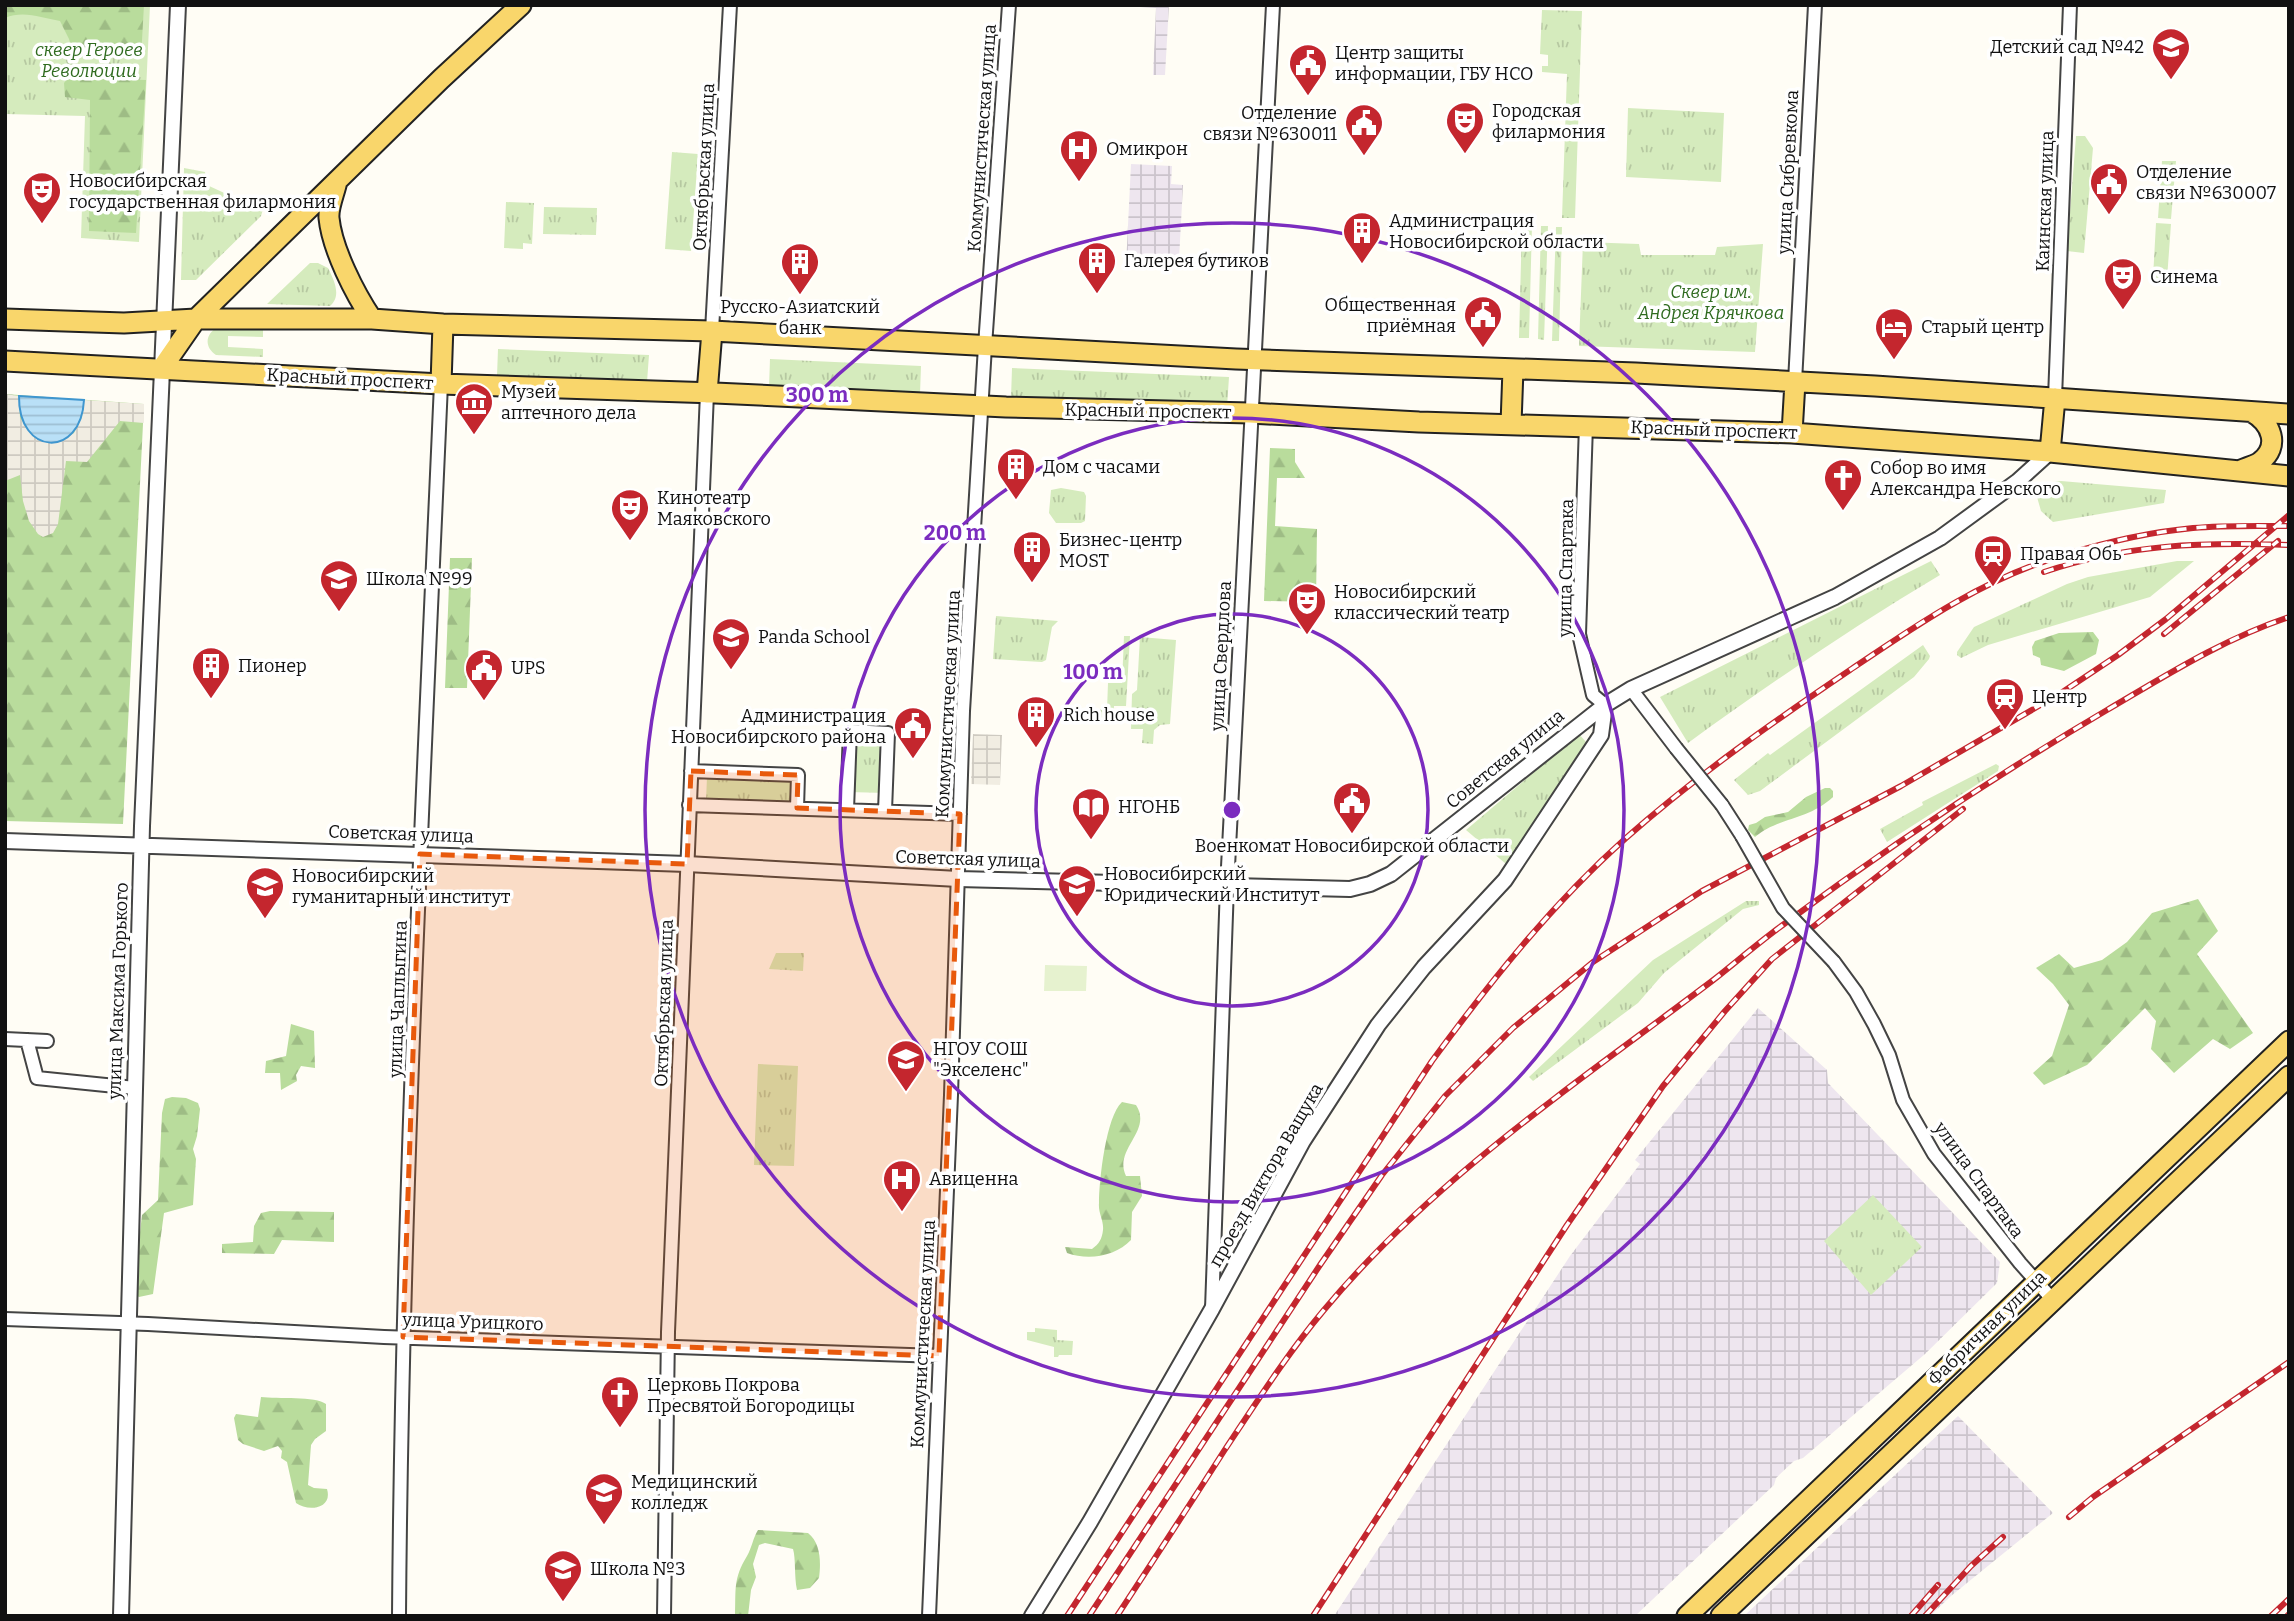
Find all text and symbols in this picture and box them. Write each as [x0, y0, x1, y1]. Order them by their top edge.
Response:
street label: Коммунистическая улица [963, 23, 1001, 253]
school or university icon: Детский сад №42 [2150, 26, 2192, 81]
place label: Детский сад №42 [1990, 36, 2144, 58]
park label: сквер Героев Революции [35, 39, 143, 82]
public building icon: Центр защиты информации, ГБУ НСО [1287, 42, 1329, 97]
place label: Центр защиты информации, ГБУ НСО [1335, 42, 1534, 85]
street label: Октябрьская улица [689, 82, 719, 251]
street label: улица Сибревкома [1773, 89, 1803, 256]
theatre icon: Городская филармония [1444, 100, 1486, 155]
place label: Городская филармония [1492, 100, 1605, 143]
place label: Отделение связи №630011 [1203, 102, 1338, 145]
public building icon: Отделение связи №630011 [1343, 102, 1385, 157]
hospital icon: Омикрон [1058, 128, 1100, 183]
street label: Каинская улица [2032, 130, 2058, 272]
place label: Омикрон [1106, 138, 1188, 160]
public building icon: Отделение связи №630007 [2088, 161, 2130, 216]
place label: Отделение связи №630007 [2136, 161, 2276, 204]
theatre icon: Новосибирская государственная филармония [21, 170, 63, 225]
place label: Новосибирская государственная филармония [69, 170, 336, 213]
building icon: Администрация Новосибирской области [1341, 210, 1383, 265]
place label: Администрация Новосибирской области [1389, 210, 1604, 253]
building icon: Галерея бутиков [1076, 240, 1118, 295]
building icon: Русско-Азиатский банк [779, 241, 821, 296]
place label: Галерея бутиков [1124, 250, 1269, 272]
theatre icon: Синема [2102, 256, 2144, 311]
place label: Синема [2150, 266, 2218, 288]
park label: Сквер им. Андрея Крячкова [1637, 281, 1784, 324]
place label: Общественная приёмная [1325, 294, 1456, 337]
public building icon: Общественная приёмная [1462, 294, 1504, 349]
place label: Русско-Азиатский банк [720, 296, 880, 339]
hotel icon: Старый центр [1873, 306, 1915, 361]
place label: Старый центр [1921, 316, 2044, 338]
street label: Красный проспект [266, 364, 434, 394]
museum icon: Музей аптечного дела [453, 381, 495, 436]
place label: Музей аптечного дела [501, 381, 637, 424]
text: 300 m [786, 382, 848, 408]
street label: Красный проспект [1064, 399, 1232, 423]
street label: Красный проспект [1630, 416, 1798, 444]
building icon: Дом с часами [995, 446, 1037, 501]
place label: Дом с часами [1043, 456, 1160, 478]
church icon: Собор во имя Александра Невского [1822, 457, 1864, 512]
place label: Собор во имя Александра Невского [1870, 457, 2061, 500]
theatre icon: Кинотеатр Маяковского [609, 487, 651, 542]
place label: Кинотеатр Маяковского [657, 487, 771, 530]
street label: улица Спартака [1554, 499, 1578, 638]
text: 200 m [924, 520, 986, 546]
building icon: Бизнес-центр MOST [1011, 529, 1053, 584]
place label: Бизнес-центр MOST [1059, 529, 1182, 572]
station icon: Правая Обь [1972, 533, 2014, 588]
place label: Правая Обь [2020, 543, 2121, 565]
school or university icon: Школа №99 [318, 558, 360, 613]
place label: Школа №99 [366, 568, 472, 590]
street label: улица Свердлова [1206, 580, 1236, 733]
theatre icon: Новосибирский классический театр [1286, 581, 1328, 636]
place label: Новосибирский классический театр [1334, 581, 1510, 624]
street label: Коммунистическая улица [931, 589, 965, 819]
school or university icon: Panda School [710, 616, 752, 671]
place label: Panda School [758, 626, 870, 648]
building icon: Пионер [190, 645, 232, 700]
public building icon: UPS [463, 647, 505, 702]
place label: Пионер [238, 655, 307, 677]
place label: UPS [511, 657, 546, 679]
text: 100 m [1063, 659, 1123, 685]
station icon: Центр [1984, 676, 2026, 731]
place label: Центр [2032, 686, 2087, 708]
building icon: Rich house [1015, 694, 1057, 749]
place label: Rich house [1063, 704, 1155, 726]
place label: Администрация Новосибирского района [671, 705, 886, 748]
public building icon: Администрация Новосибирского района [892, 705, 934, 760]
street label: Советская улица [1441, 705, 1569, 813]
public building icon: Военкомат Новосибирской области [1331, 780, 1373, 835]
library icon: НГОНБ [1070, 786, 1112, 841]
place label: НГОНБ [1118, 796, 1180, 818]
centre of rings [1220, 798, 1244, 822]
street label: Советская улица [328, 820, 474, 848]
place label: Военкомат Новосибирской области [1195, 835, 1509, 857]
street label: Советская улица [895, 845, 1041, 873]
school or university icon: Новосибирский Юридический Институт [1056, 863, 1098, 918]
place label: Новосибирский Юридический Институт [1104, 863, 1319, 906]
school or university icon: Новосибирский гуманитарный институт [244, 865, 286, 920]
place label: Новосибирский гуманитарный институт [292, 865, 510, 908]
street label: улица Максима Горького [103, 882, 133, 1101]
street label: Октябрьская улица [650, 919, 678, 1087]
street label: улица Чаплыгина [384, 920, 412, 1079]
school or university icon: НГОУ СОШ "Экселенс" [885, 1038, 927, 1093]
place label: НГОУ СОШ "Экселенс" [933, 1038, 1029, 1081]
street label: проезд Виктора Ващука [1204, 1079, 1328, 1271]
street label: улица Спартака [1929, 1117, 2029, 1243]
hospital icon: Авиценна [881, 1158, 923, 1213]
place label: Авиценна [929, 1168, 1019, 1190]
street label: Коммунистическая улица [906, 1219, 940, 1449]
street label: Фабричная улица [1923, 1266, 2051, 1390]
street label: улица Урицкого [401, 1309, 544, 1335]
church icon: Церковь Покрова Пресвятой Богородицы [599, 1374, 641, 1429]
place label: Церковь Покрова Пресвятой Богородицы [647, 1374, 855, 1417]
school or university icon: Медицинский колледж [583, 1471, 625, 1526]
place label: Медицинский колледж [631, 1471, 758, 1514]
school or university icon: Школа №3 [542, 1548, 584, 1603]
place label: Школа №3 [590, 1558, 686, 1580]

